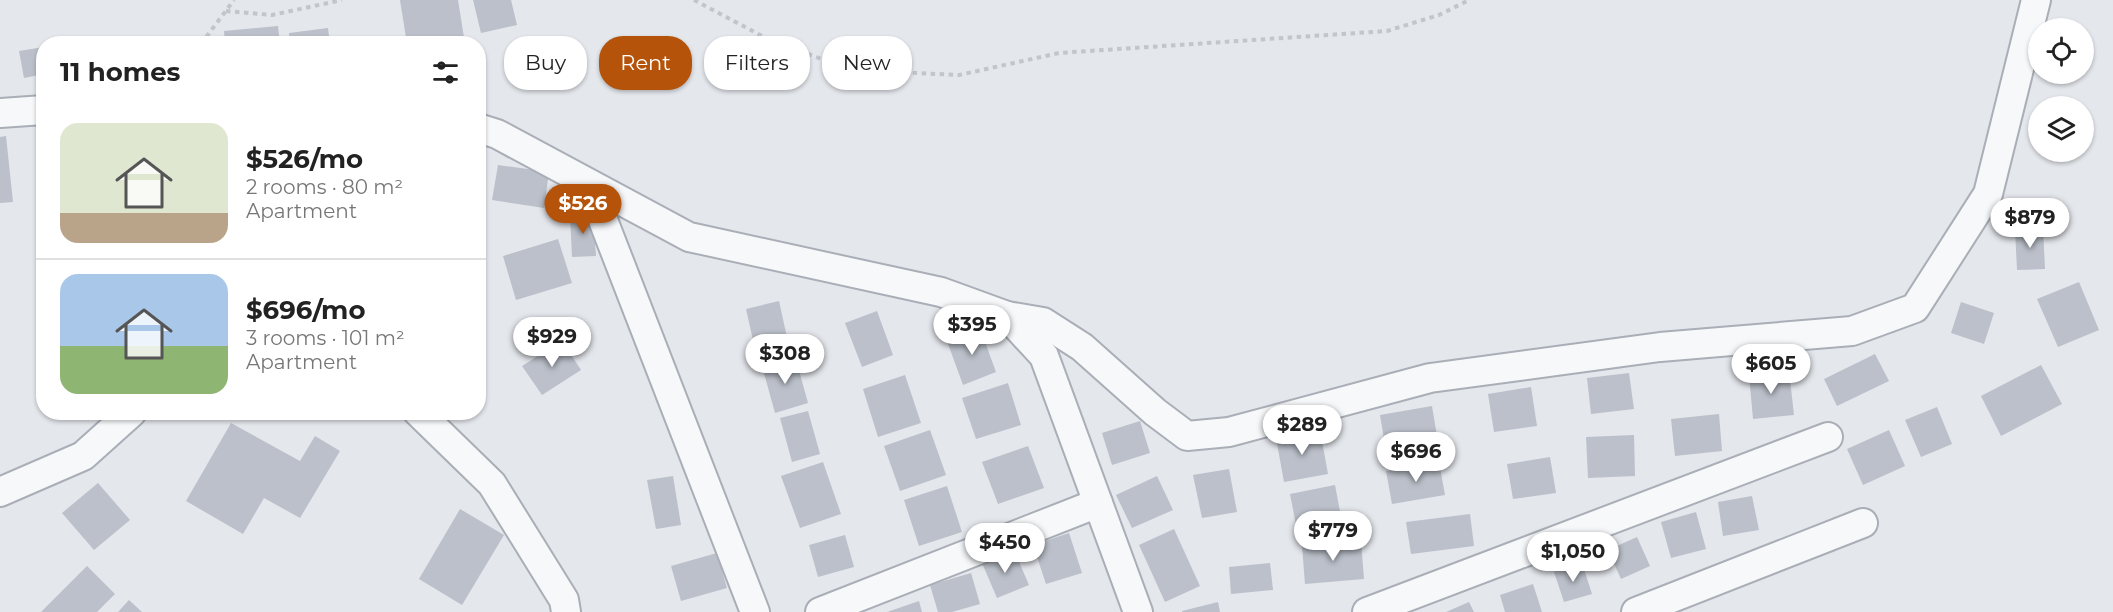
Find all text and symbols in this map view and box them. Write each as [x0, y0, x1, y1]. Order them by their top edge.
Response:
map controls [2028, 18, 2094, 162]
button: locate [2028, 18, 2094, 84]
chip: Buy [504, 36, 587, 90]
chip: Rent [599, 36, 692, 90]
chip: Filters [704, 36, 810, 90]
chip: New [822, 36, 912, 90]
text: 11 homes [60, 56, 180, 88]
icon: filters [429, 56, 462, 89]
button: layers [2028, 96, 2094, 162]
text: $526/mo [246, 143, 363, 175]
icon: home [108, 147, 180, 219]
text: 2 rooms · 80 m² [246, 175, 403, 199]
pin: $526 [547, 184, 619, 235]
text: $526 [558, 191, 608, 215]
pin: $879 [1994, 198, 2066, 249]
text: Apartment [246, 199, 357, 223]
text: $879 [2004, 205, 2056, 229]
text: $696/mo [246, 294, 365, 326]
icon: home [108, 298, 180, 370]
pin: $395 [936, 305, 1008, 356]
text: $395 [947, 312, 997, 336]
pin: $929 [516, 317, 588, 368]
text: $929 [527, 324, 577, 348]
text: 3 rooms · 101 m² [246, 326, 405, 350]
pin: $308 [749, 334, 821, 385]
text: $308 [759, 341, 811, 365]
pin: $605 [1735, 344, 1807, 395]
text: Apartment [246, 350, 357, 374]
text: $605 [1746, 351, 1796, 375]
pin: $289 [1266, 405, 1338, 456]
text: $289 [1277, 412, 1327, 436]
pin: $696 [1380, 432, 1452, 483]
text: $696 [1391, 439, 1441, 463]
pin: $779 [1297, 511, 1369, 562]
text: $779 [1308, 518, 1358, 542]
pin: $450 [969, 523, 1041, 574]
text: $450 [979, 530, 1031, 554]
pin: $1,050 [1524, 532, 1622, 583]
text: $1,050 [1541, 539, 1605, 563]

